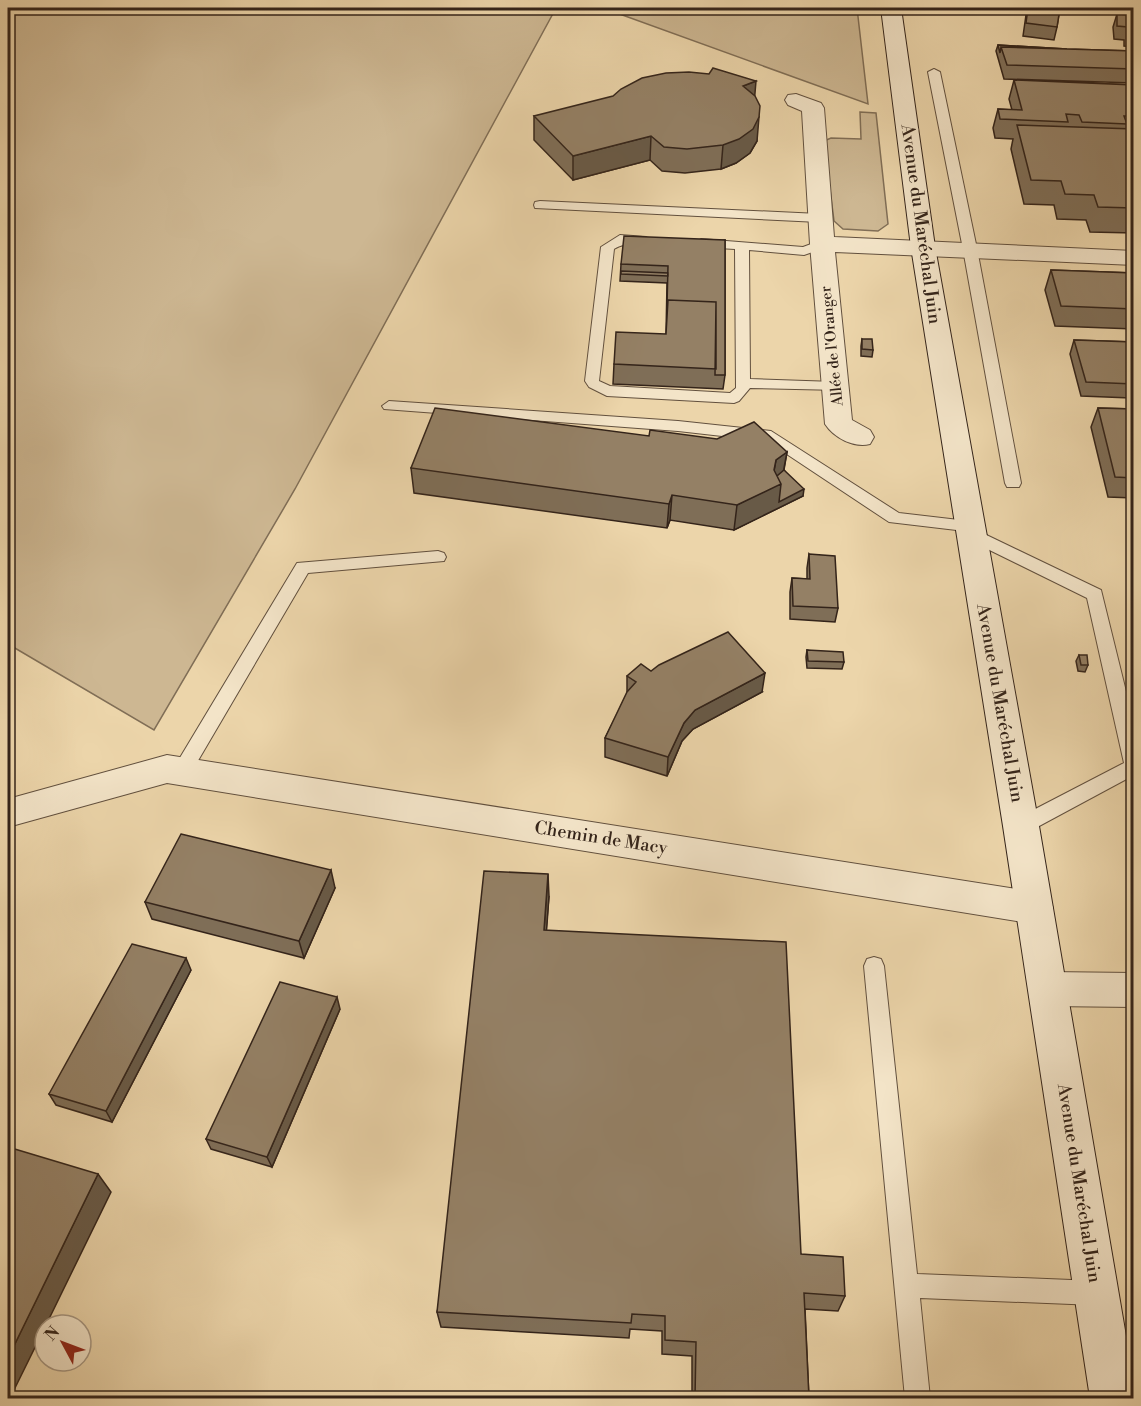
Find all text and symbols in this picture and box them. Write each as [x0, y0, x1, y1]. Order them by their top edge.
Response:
street label: Avenue du Maréchal Juin [895, 122, 946, 326]
street label: Allée de l'Oranger [816, 284, 848, 408]
street label: Avenue du Maréchal Juin [971, 601, 1029, 804]
street label: Chemin de Macy [533, 816, 669, 860]
street label: Avenue du Maréchal Juin [1052, 1081, 1106, 1285]
north arrow [33, 1313, 93, 1373]
text: N [41, 1322, 64, 1345]

